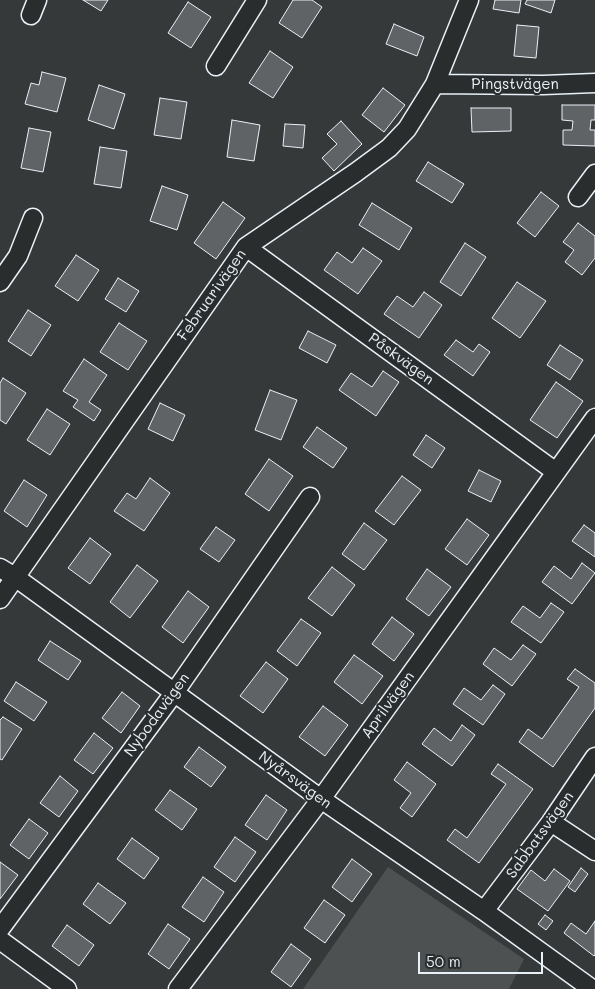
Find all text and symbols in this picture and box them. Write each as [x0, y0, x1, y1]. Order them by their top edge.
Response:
street label: Pingstvägen [471, 75, 559, 93]
street label: Februarivägen [174, 246, 250, 344]
street label: Påskvägen [365, 329, 437, 389]
street label: Aprilvägen [358, 668, 418, 742]
street label: Nybodavägen [121, 670, 193, 760]
street label: Nyårsvägen [255, 747, 335, 813]
street label: Sabbatsvägen [502, 788, 578, 882]
scale bar [420, 942, 545, 974]
text: 50 m [426, 951, 461, 971]

